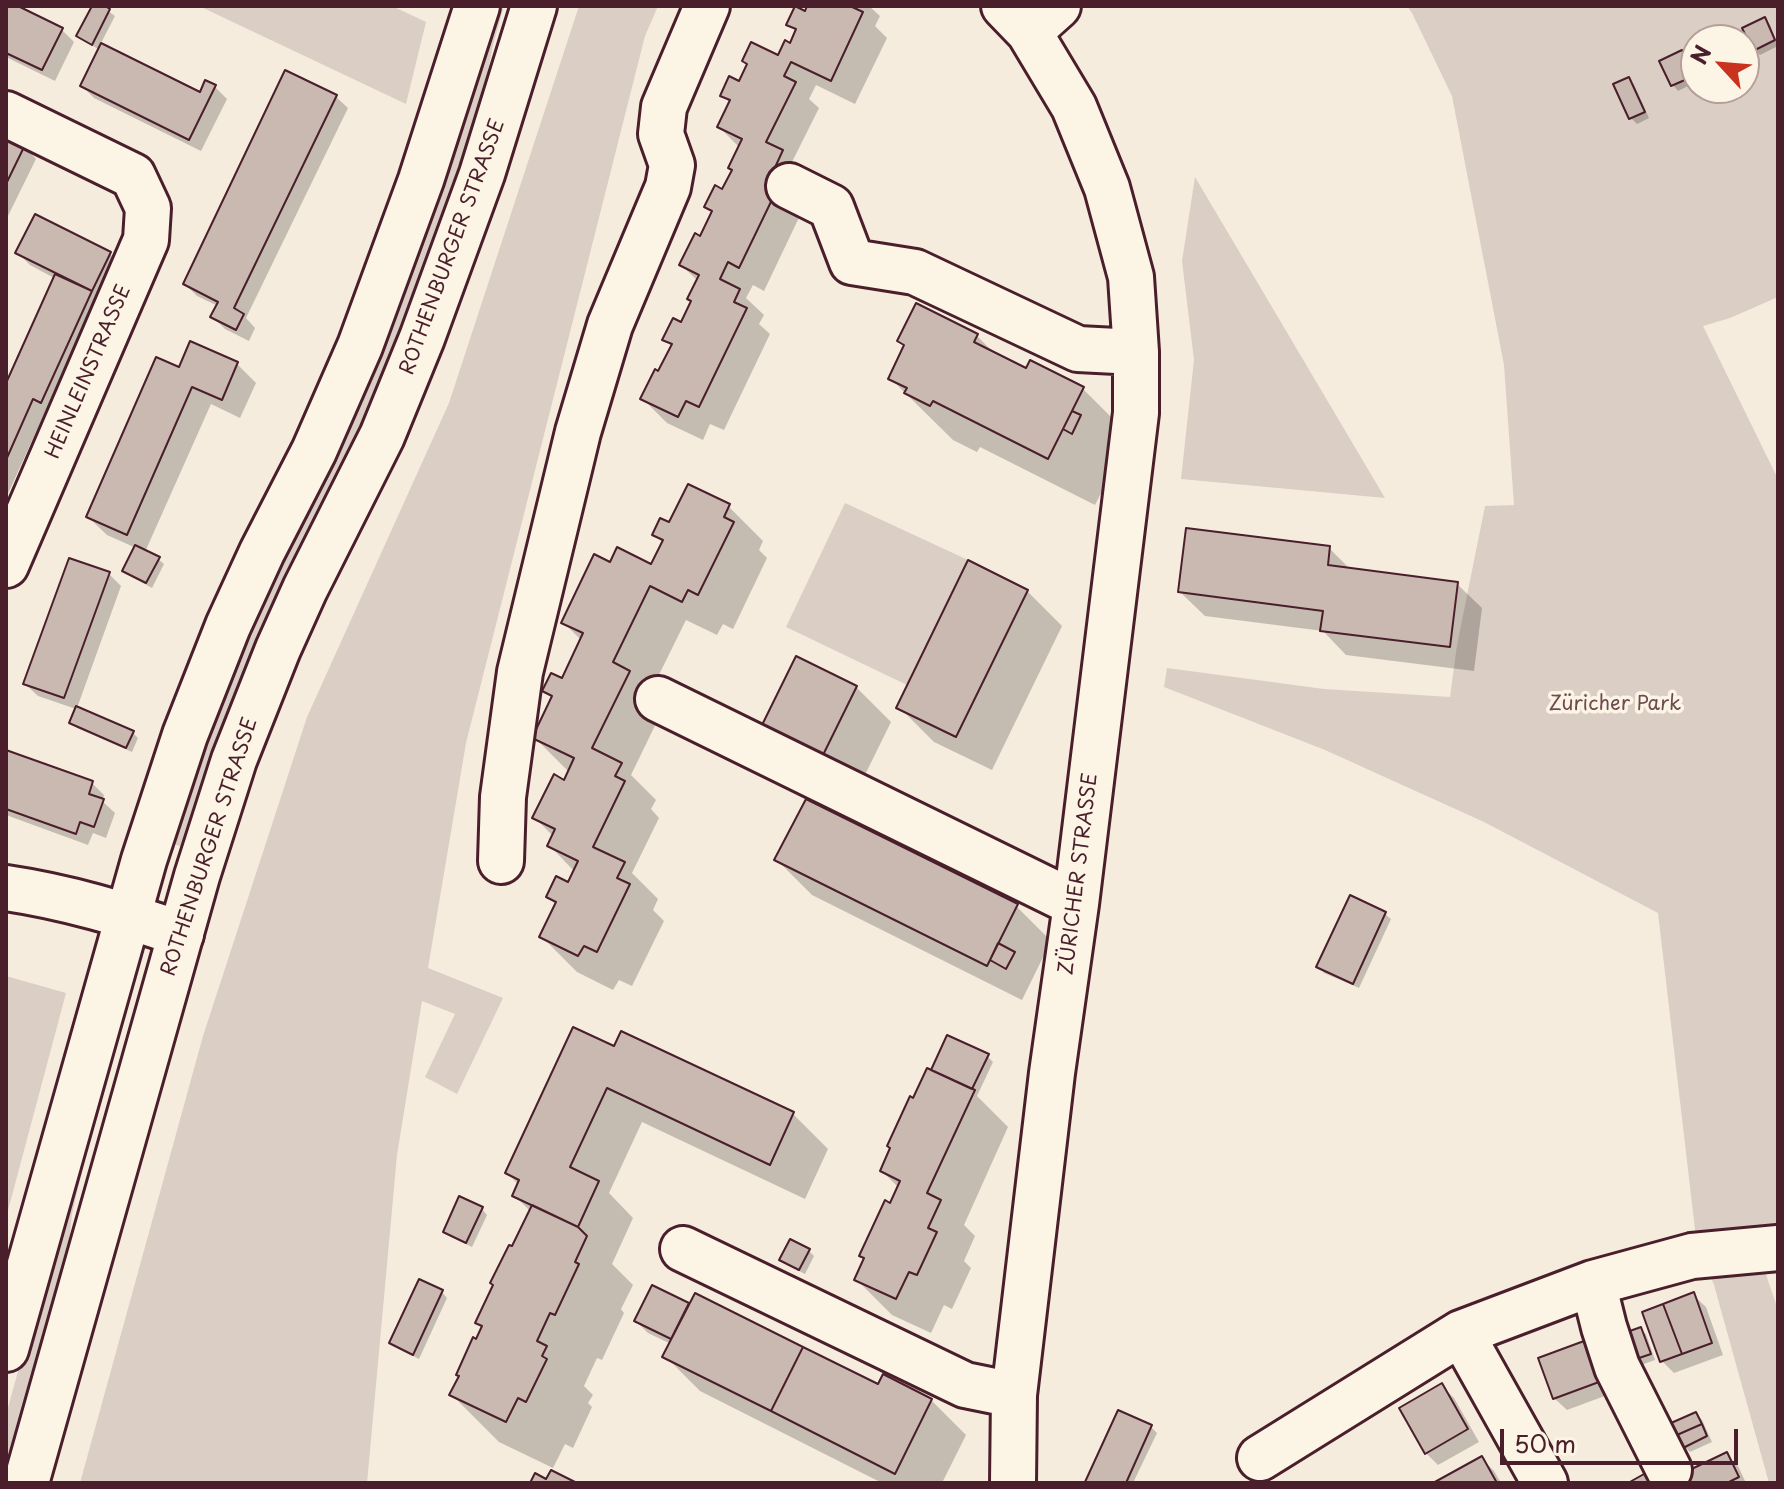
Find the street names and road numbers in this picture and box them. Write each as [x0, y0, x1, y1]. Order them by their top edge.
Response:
street label: ROTHENBURGER STRASSE [395, 116, 511, 378]
street label: HEINLEINSTRASSE [42, 281, 136, 463]
street label: ROTHENBURGER STRASSE [157, 715, 263, 979]
street label: ZÜRICHER STRASSE [1055, 772, 1103, 976]

